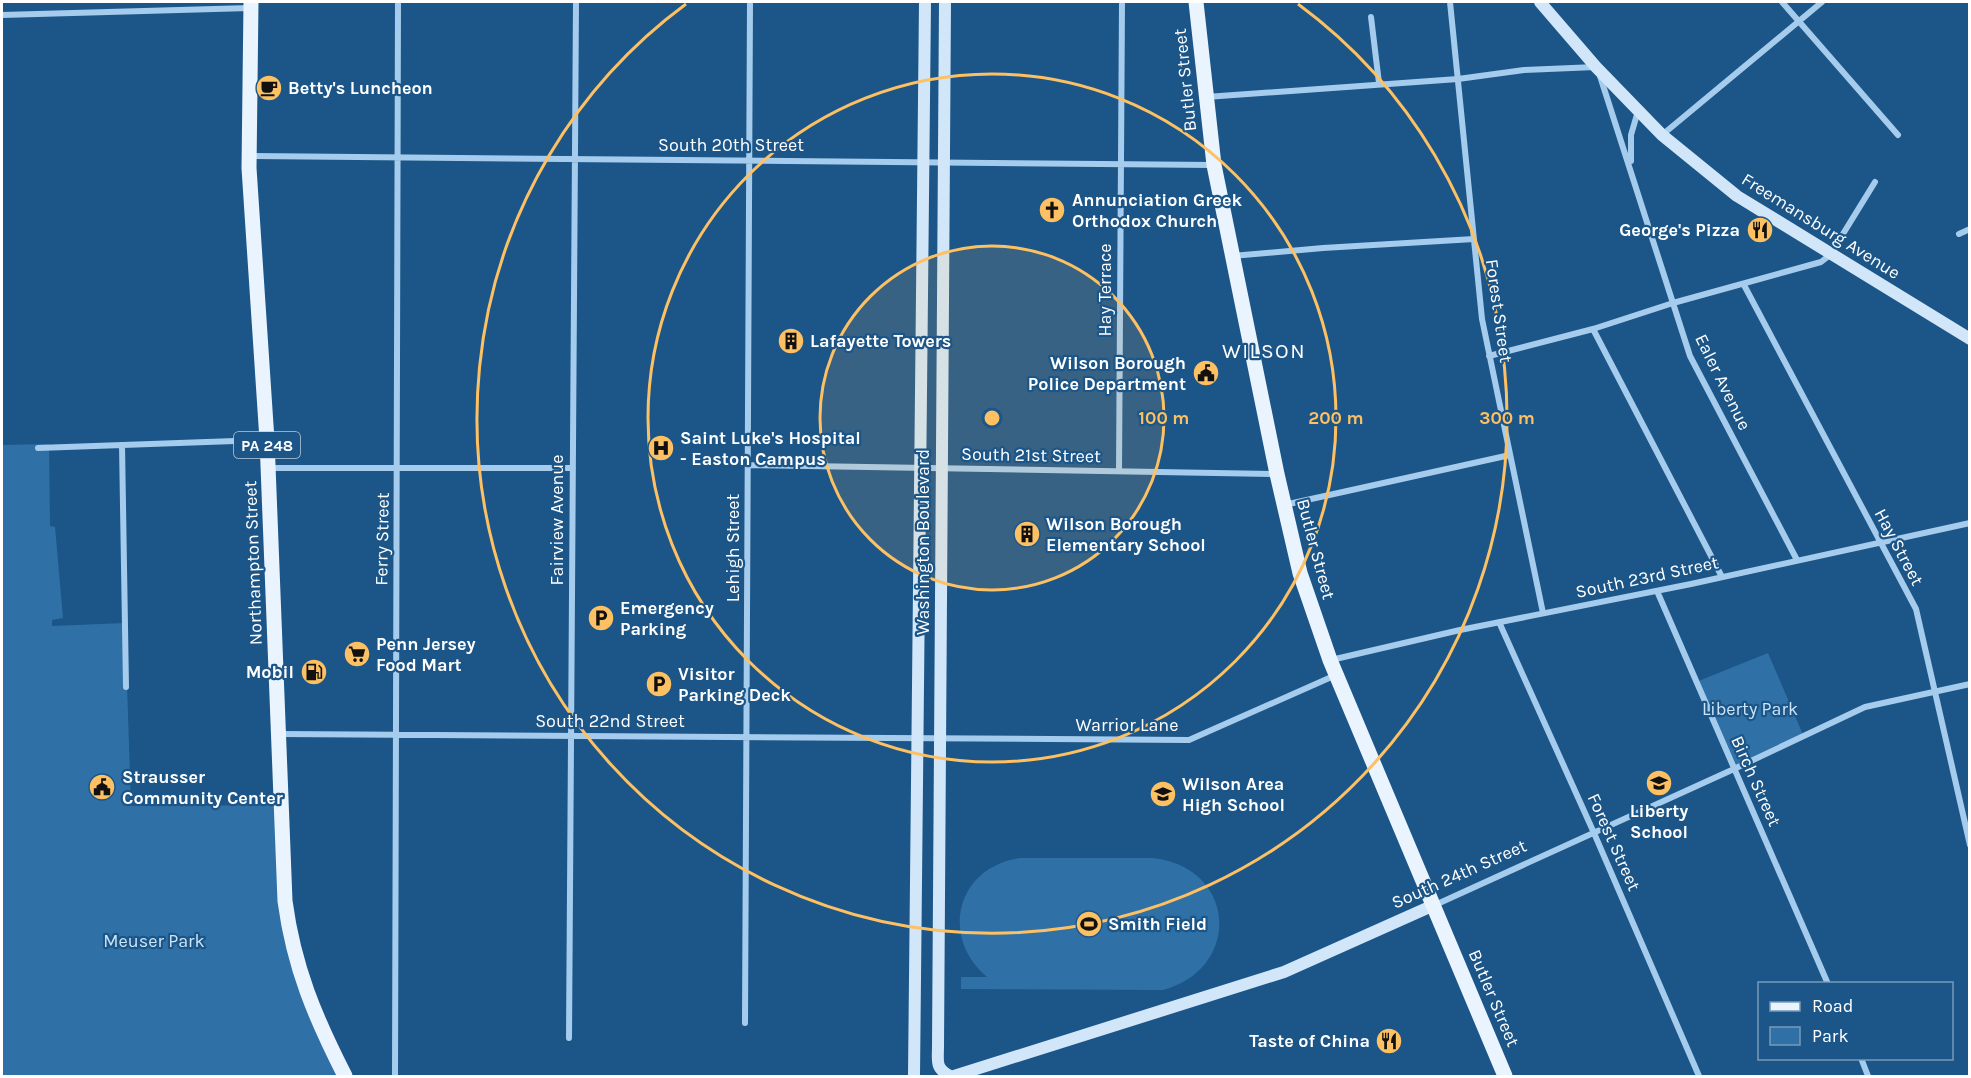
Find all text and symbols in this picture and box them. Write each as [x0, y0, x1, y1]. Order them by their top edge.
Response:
street label: Butler Street [1169, 27, 1201, 133]
cafe icon: Betty's Luncheon [254, 73, 284, 103]
place label: Betty's Luncheon [288, 77, 433, 99]
street label: South 20th Street [658, 134, 804, 156]
street label: Freemansburg Avenue [1738, 168, 1904, 284]
place label: Annunciation Greek Orthodox Church [1072, 189, 1242, 232]
church icon: Annunciation Greek Orthodox Church [1037, 195, 1067, 225]
restaurant icon: George's Pizza [1745, 215, 1775, 245]
place label: George's Pizza [1619, 219, 1740, 241]
street label: Hay Terrace [1094, 244, 1116, 336]
street label: Forest Street [1481, 258, 1517, 364]
building icon: Lafayette Towers [776, 326, 806, 356]
place label: Lafayette Towers [810, 330, 951, 352]
street label: Ealer Avenue [1690, 330, 1756, 434]
district label: WILSON [1222, 339, 1306, 363]
place label: Wilson Borough Police Department [1028, 352, 1186, 395]
public building icon: Wilson Borough Police Department [1191, 358, 1221, 388]
text: 100 m [1139, 407, 1189, 429]
text: 200 m [1308, 407, 1364, 429]
text: 300 m [1479, 407, 1535, 429]
centre of rings [982, 408, 1002, 428]
place label: Saint Luke's Hospital - Easton Campus [680, 427, 861, 470]
road number: PA 248 [234, 432, 300, 458]
hospital icon: Saint Luke's Hospital - Easton Campus [646, 433, 676, 463]
street label: South 21st Street [961, 443, 1101, 467]
street label: Washington Boulevard [912, 449, 934, 635]
street label: Fairview Avenue [546, 455, 568, 586]
street label: Northampton Street [239, 480, 267, 646]
street label: Ferry Street [370, 492, 394, 586]
street label: Lehigh Street [722, 493, 744, 602]
street label: Butler Street [1292, 496, 1340, 602]
street label: Hay Street [1870, 505, 1929, 589]
place label: Wilson Borough Elementary School [1046, 513, 1206, 556]
building icon: Wilson Borough Elementary School [1012, 519, 1042, 549]
street label: South 23rd Street [1574, 551, 1721, 603]
place label: Emergency Parking [620, 597, 714, 640]
parking icon: Emergency Parking [586, 603, 616, 633]
place label: Penn Jersey Food Mart [376, 633, 476, 676]
supermarket icon: Penn Jersey Food Mart [342, 639, 372, 669]
fuel station icon: Mobil [299, 657, 329, 687]
place label: Mobil [246, 661, 294, 683]
place label: Visitor Parking Deck [678, 663, 791, 706]
parking icon: Visitor Parking Deck [644, 669, 674, 699]
park label: Liberty Park [1702, 698, 1798, 720]
street label: South 22nd Street [535, 710, 685, 732]
street label: Warrior Lane [1076, 714, 1178, 736]
street label: Birch Street [1726, 732, 1786, 830]
place label: Strausser Community Center [122, 766, 283, 809]
school or university icon: Liberty School [1644, 768, 1674, 798]
public building icon: Strausser Community Center [87, 772, 117, 802]
place label: Wilson Area High School [1182, 773, 1285, 816]
school or university icon: Wilson Area High School [1148, 779, 1178, 809]
street label: Forest Street [1583, 790, 1645, 894]
place label: Liberty School [1630, 800, 1688, 843]
street label: South 24th Street [1388, 834, 1530, 914]
sports icon: Smith Field [1074, 909, 1104, 939]
place label: Smith Field [1108, 913, 1207, 935]
park label: Meuser Park [103, 930, 205, 952]
street label: Butler Street [1464, 946, 1524, 1050]
legend [1758, 982, 1953, 1060]
text: Road [1812, 995, 1853, 1017]
text: Park [1812, 1025, 1849, 1047]
restaurant icon: Taste of China [1374, 1026, 1404, 1056]
place label: Taste of China [1249, 1030, 1370, 1052]

